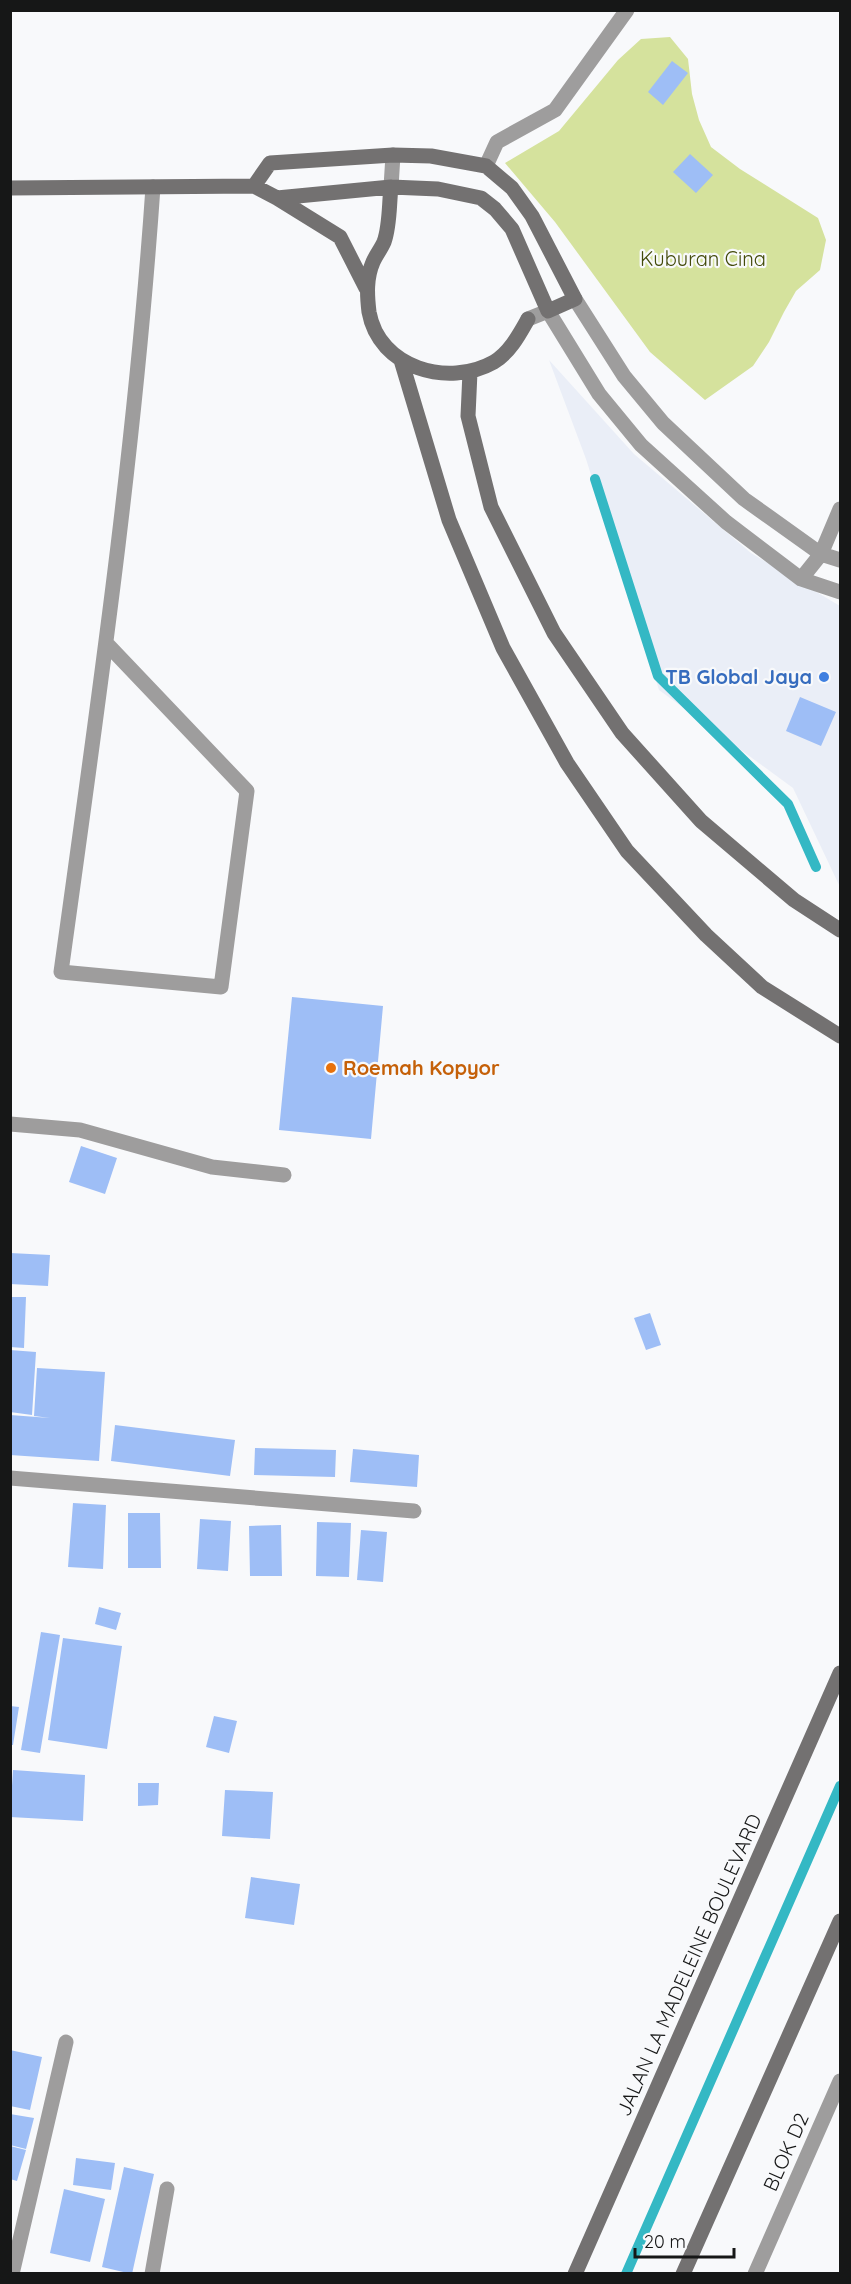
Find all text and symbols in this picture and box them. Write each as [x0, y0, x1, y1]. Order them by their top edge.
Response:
park label: Kuburan Cina [640, 246, 766, 271]
place label: TB Global Jaya [665, 664, 812, 689]
marker: TB Global Jaya [817, 670, 831, 684]
place label: Roemah Kopyor [343, 1055, 500, 1080]
marker: Roemah Kopyor [324, 1061, 338, 1075]
street label: JALAN LA MADELEINE BOULEVARD [610, 1810, 767, 2120]
street label: BLOK D2 [757, 2109, 814, 2195]
scale bar [635, 2221, 734, 2259]
text: 20 m [644, 2230, 686, 2253]

